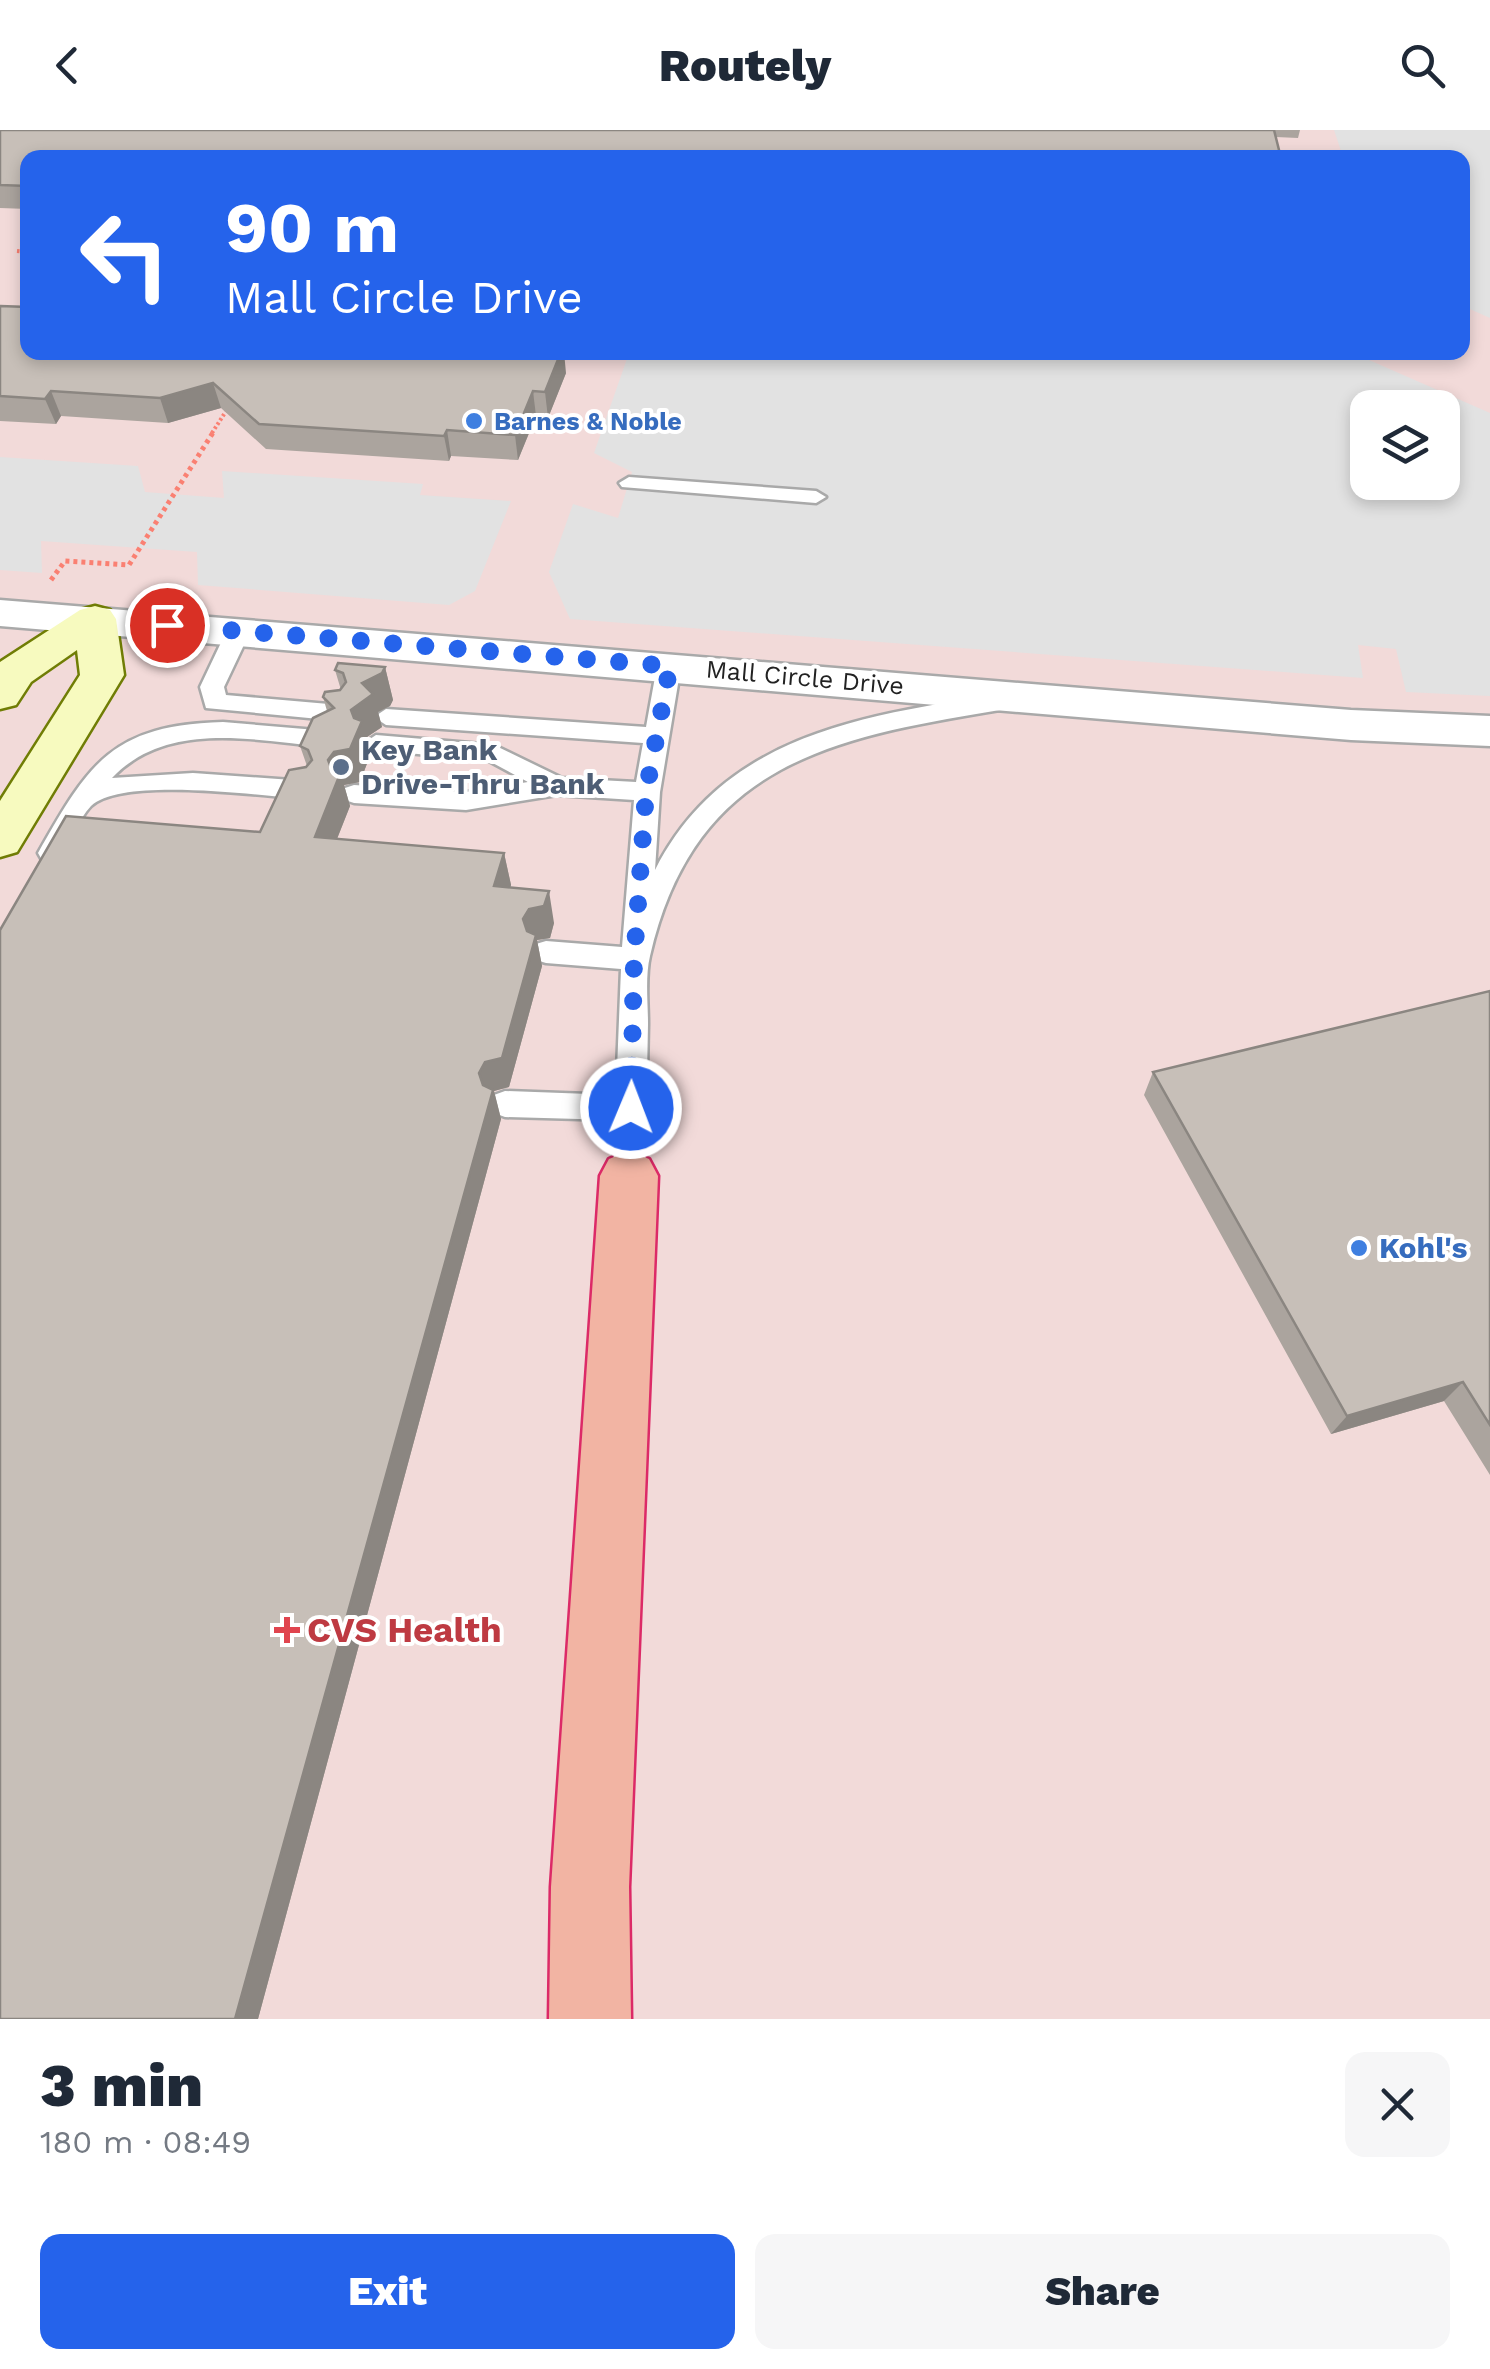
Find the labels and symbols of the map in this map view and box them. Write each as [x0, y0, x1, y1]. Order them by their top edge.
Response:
place label: Barnes & Noble [494, 407, 682, 436]
marker: Barnes & Noble [463, 410, 485, 432]
pin [125, 583, 210, 668]
street label: Mall Circle Drive [705, 654, 905, 701]
place label: Key Bank Drive-Thru Bank [361, 732, 605, 801]
marker: Key Bank Drive-Thru Bank [330, 756, 352, 778]
position arrow [579, 1056, 683, 1160]
place label: Kohl's [1379, 1230, 1467, 1265]
marker: Kohl's [1348, 1237, 1370, 1259]
place label: CVS Health [307, 1609, 502, 1651]
marker: CVS Health [276, 1619, 298, 1641]

